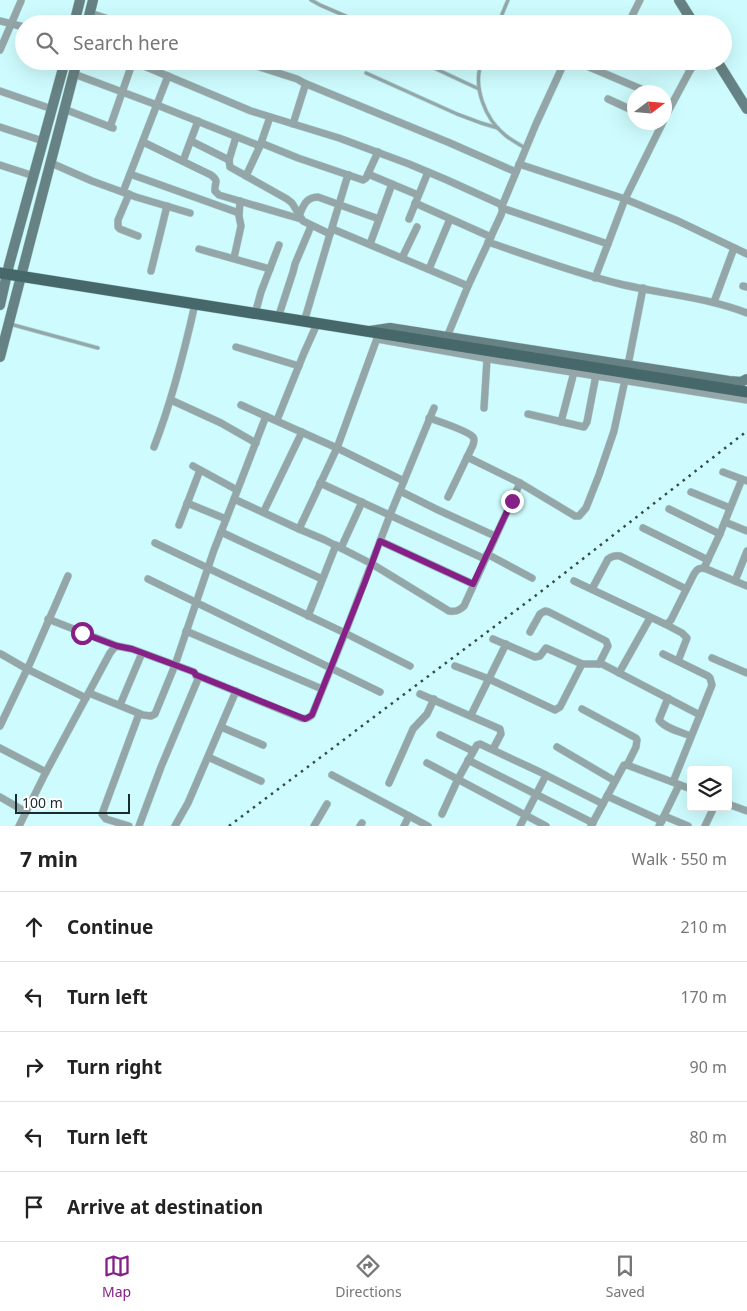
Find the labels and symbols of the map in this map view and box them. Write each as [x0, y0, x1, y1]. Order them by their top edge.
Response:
north arrow [627, 85, 672, 130]
route end [501, 490, 524, 513]
route start [71, 622, 94, 645]
scale bar [15, 791, 130, 814]

